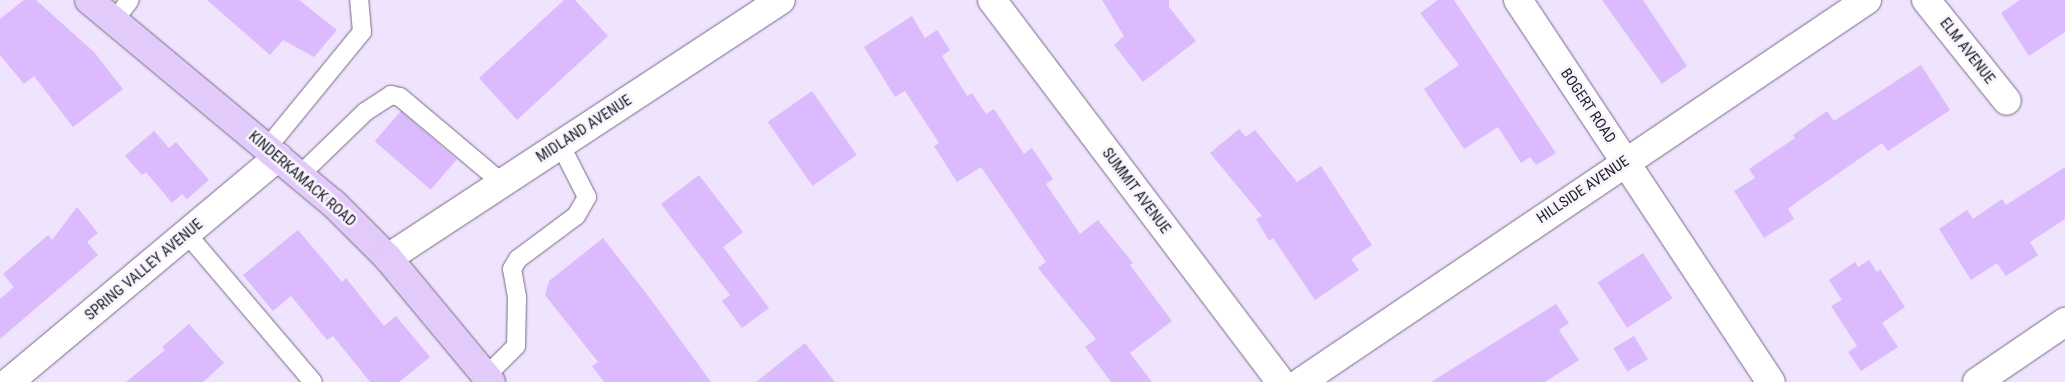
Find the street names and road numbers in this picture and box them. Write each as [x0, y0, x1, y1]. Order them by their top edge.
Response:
street label: ELM AVENUE [1936, 15, 1998, 87]
street label: BOGERT ROAD [1556, 65, 1620, 147]
street label: MIDLAND AVENUE [533, 92, 635, 166]
street label: KINDERKAMACK ROAD [245, 128, 359, 230]
street label: SUMMIT AVENUE [1098, 145, 1174, 237]
street label: HILLSIDE AVENUE [1533, 153, 1633, 227]
street label: SPRING VALLEY AVENUE [82, 216, 206, 324]

